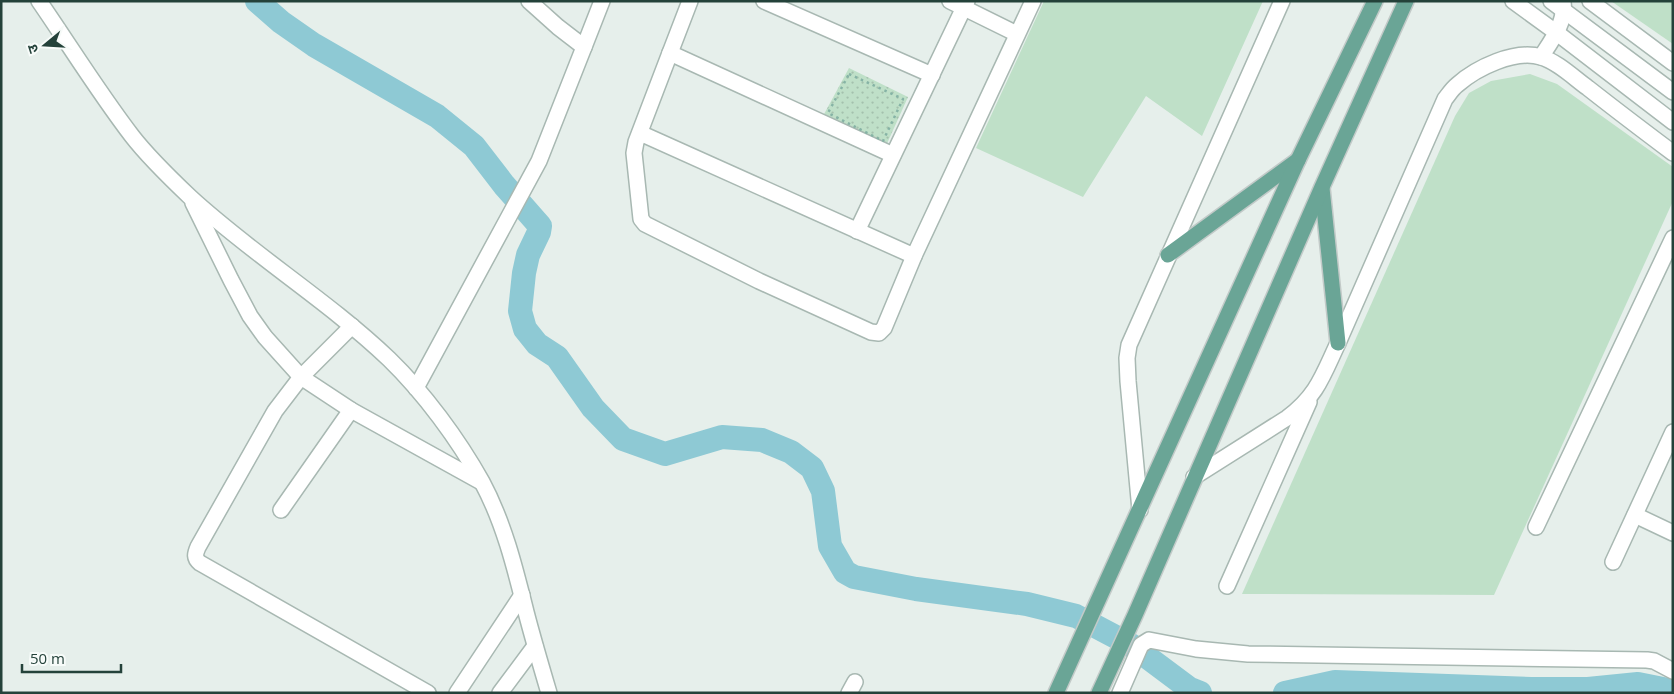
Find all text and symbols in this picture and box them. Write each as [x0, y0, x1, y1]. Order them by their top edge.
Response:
north arrow [20, 20, 70, 70]
text: उ [22, 42, 42, 56]
scale bar [22, 642, 121, 674]
text: 50 m [30, 648, 65, 668]

